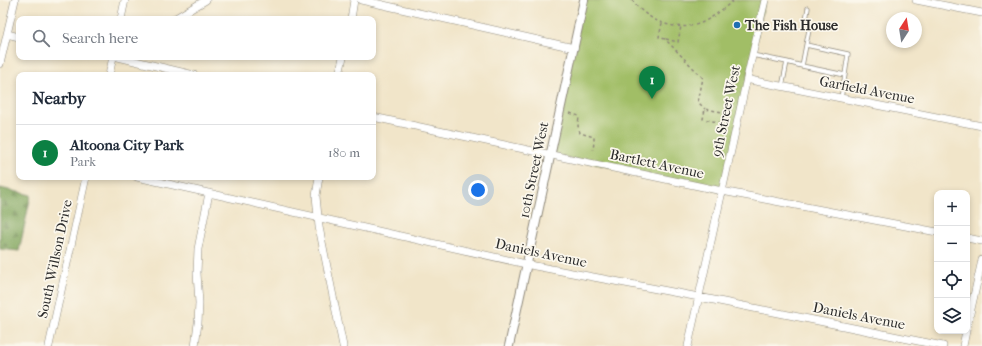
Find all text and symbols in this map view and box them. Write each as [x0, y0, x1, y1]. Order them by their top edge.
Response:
north arrow [886, 12, 922, 48]
search box [16, 16, 376, 60]
place label: The Fish House [744, 17, 838, 34]
marker: The Fish House [732, 20, 742, 30]
icon: search [30, 27, 52, 49]
text: Search here [62, 29, 138, 47]
street label: 9th Street West [708, 64, 744, 158]
pin: 1 [639, 66, 665, 99]
street label: Garfield Avenue [818, 72, 916, 108]
text: Nearby [32, 88, 86, 108]
street label: 10th Street West [515, 120, 553, 220]
text: Altoona City Park [70, 136, 184, 154]
text: 1 [43, 145, 47, 160]
text: 180 m [328, 145, 360, 160]
street label: Bartlett Avenue [609, 146, 706, 182]
text: Park [70, 154, 96, 169]
your location [468, 180, 488, 200]
map controls [934, 190, 970, 334]
button: + [934, 190, 970, 226]
street label: South Willson Drive [34, 198, 76, 320]
button: − [934, 226, 970, 262]
street label: Daniels Avenue [494, 235, 589, 271]
button: locate [934, 262, 970, 298]
button: layers [934, 298, 970, 334]
street label: Daniels Avenue [812, 299, 907, 333]

